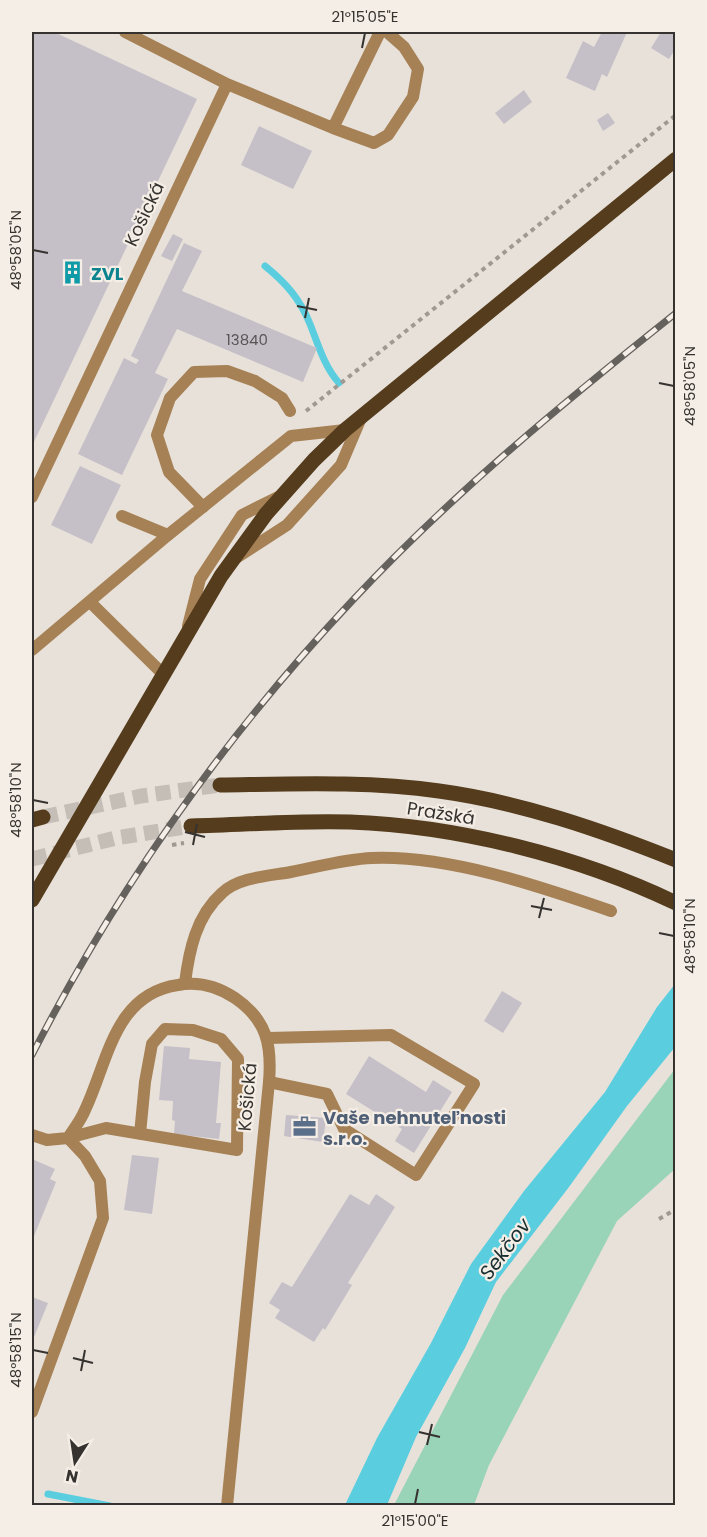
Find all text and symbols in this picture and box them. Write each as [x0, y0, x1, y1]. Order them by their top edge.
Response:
text: 21°15'05"E [331, 6, 399, 27]
street label: Košická [118, 178, 170, 250]
text: 48°58'05"N [5, 210, 26, 290]
building icon: ZVL [60, 260, 86, 286]
place label: ZVL [91, 261, 124, 286]
house number: 13840 [226, 329, 268, 350]
text: 48°58'05"N [679, 346, 700, 426]
text: 48°58'10"N [5, 762, 26, 838]
street label: Pražská [405, 795, 477, 831]
text: 48°58'10"N [679, 898, 700, 974]
street label: Košická [232, 1062, 262, 1132]
place label: Vaše nehnuteľnosti s.r.o. [323, 1105, 506, 1151]
office icon: Vaše nehnuteľnosti s.r.o. [292, 1114, 318, 1140]
water label: Sekčov [473, 1212, 538, 1286]
text: 48°58'15"N [5, 1312, 26, 1388]
north arrow [45, 1432, 105, 1492]
text: N [64, 1464, 80, 1489]
text: 21°15'00"E [381, 1510, 449, 1531]

